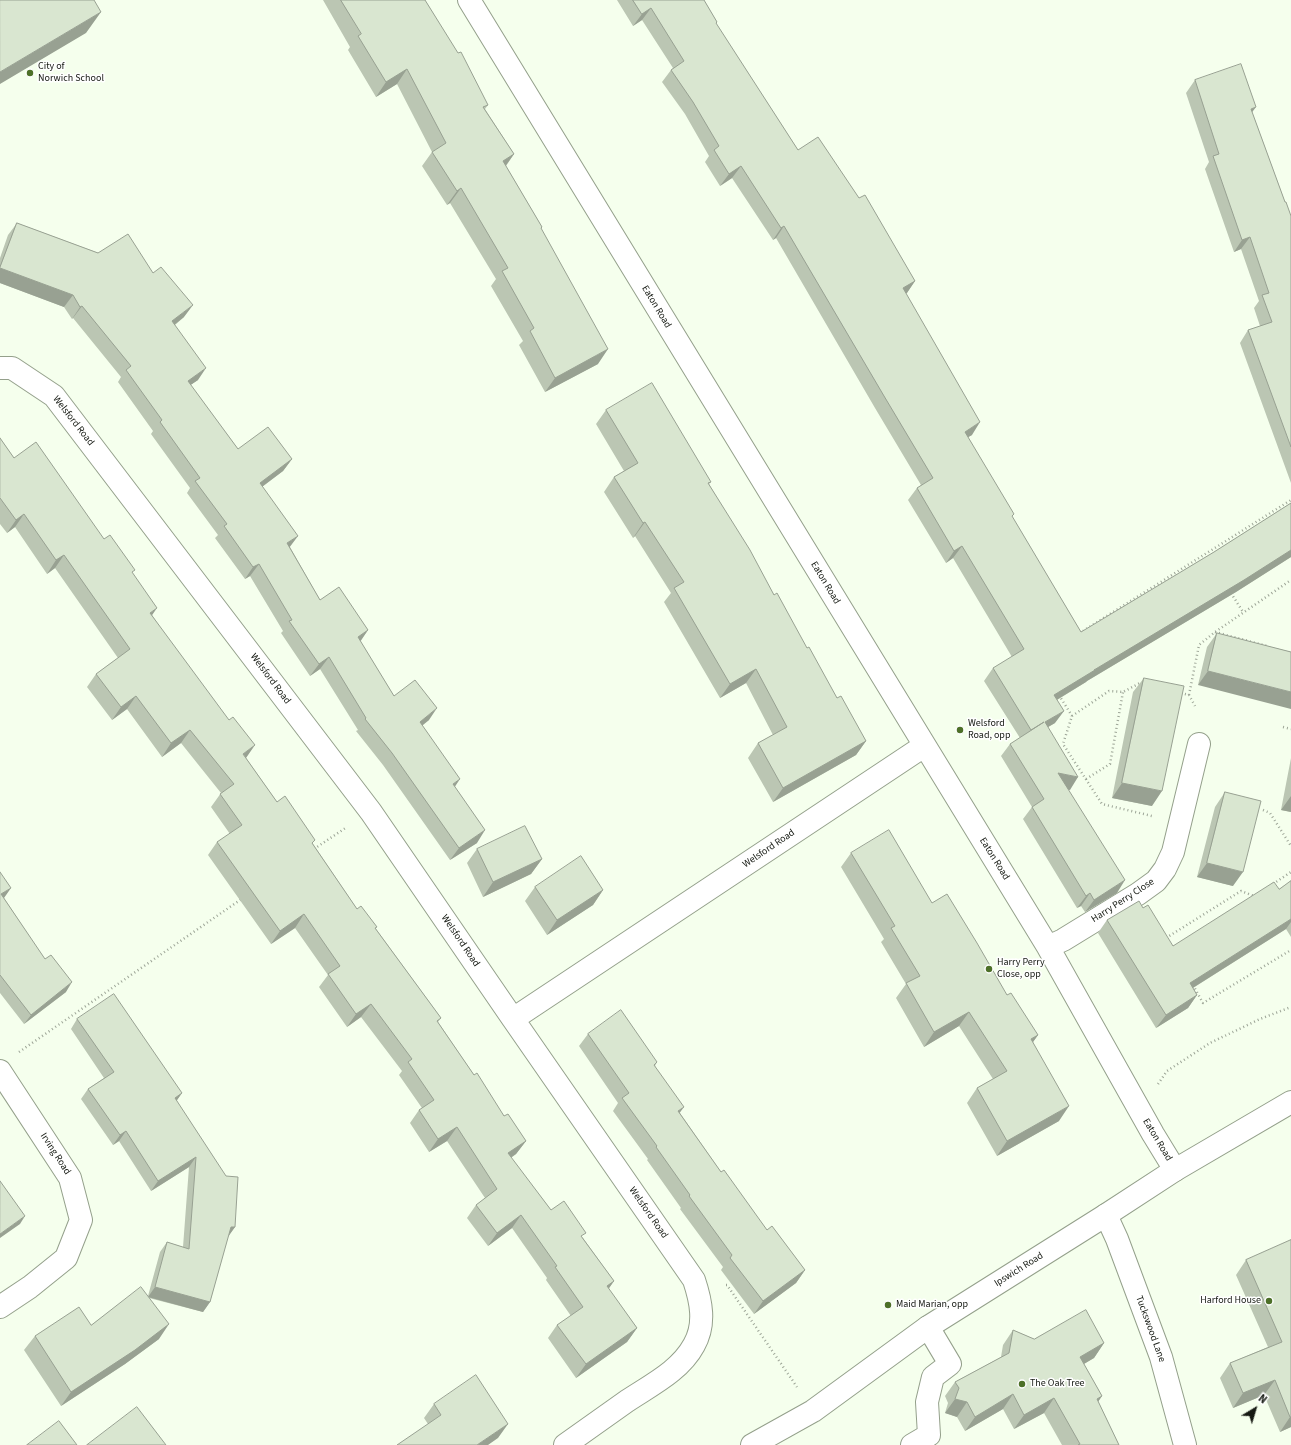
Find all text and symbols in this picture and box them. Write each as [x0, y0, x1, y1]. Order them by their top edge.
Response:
place label: City of Norwich School [38, 61, 104, 84]
marker: City of Norwich School [25, 68, 35, 78]
street label: Eaton Road [639, 283, 673, 331]
street label: Welsford Road [50, 394, 96, 448]
street label: Eaton Road [808, 559, 842, 607]
street label: Welsford Road [247, 651, 293, 707]
place label: Welsford Road, opp [968, 718, 1010, 742]
marker: Welsford Road, opp [955, 725, 965, 735]
street label: Welsford Road [741, 827, 797, 871]
street label: Eaton Road [976, 836, 1012, 882]
street label: Harry Perry Close [1089, 876, 1157, 926]
street label: Welsford Road [438, 913, 482, 969]
place label: Harry Perry Close, opp [997, 957, 1045, 980]
marker: Harry Perry Close, opp [984, 964, 994, 974]
street label: Eaton Road [1140, 1116, 1174, 1164]
street label: Irving Road [37, 1131, 73, 1177]
street label: Welsford Road [626, 1185, 670, 1241]
street label: Ipswich Road [992, 1250, 1046, 1290]
street label: Tuckswood Lane [1132, 1294, 1168, 1364]
place label: Harford House [1200, 1295, 1261, 1307]
marker: Harford House [1264, 1296, 1274, 1306]
place label: Maid Marian, opp [896, 1299, 968, 1311]
marker: Maid Marian, opp [883, 1300, 893, 1310]
place label: The Oak Tree [1030, 1378, 1085, 1390]
marker: The Oak Tree [1017, 1379, 1027, 1389]
north arrow [1235, 1389, 1275, 1429]
text: N [1255, 1391, 1270, 1407]

